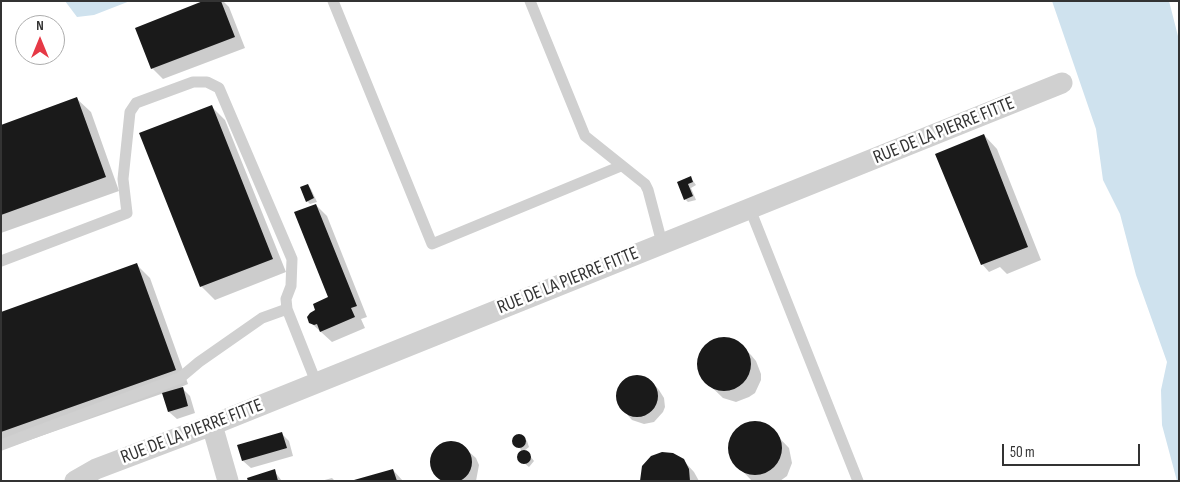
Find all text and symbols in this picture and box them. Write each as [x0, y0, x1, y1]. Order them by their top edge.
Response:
north arrow [15, 15, 65, 65]
text: N [36, 17, 44, 34]
street label: RUE DE LA PIERRE FITTE [870, 92, 1018, 170]
street label: RUE DE LA PIERRE FITTE [494, 242, 642, 320]
street label: RUE DE LA PIERRE FITTE [118, 394, 266, 470]
scale bar [1005, 434, 1142, 466]
text: 50 m [1010, 443, 1035, 462]

